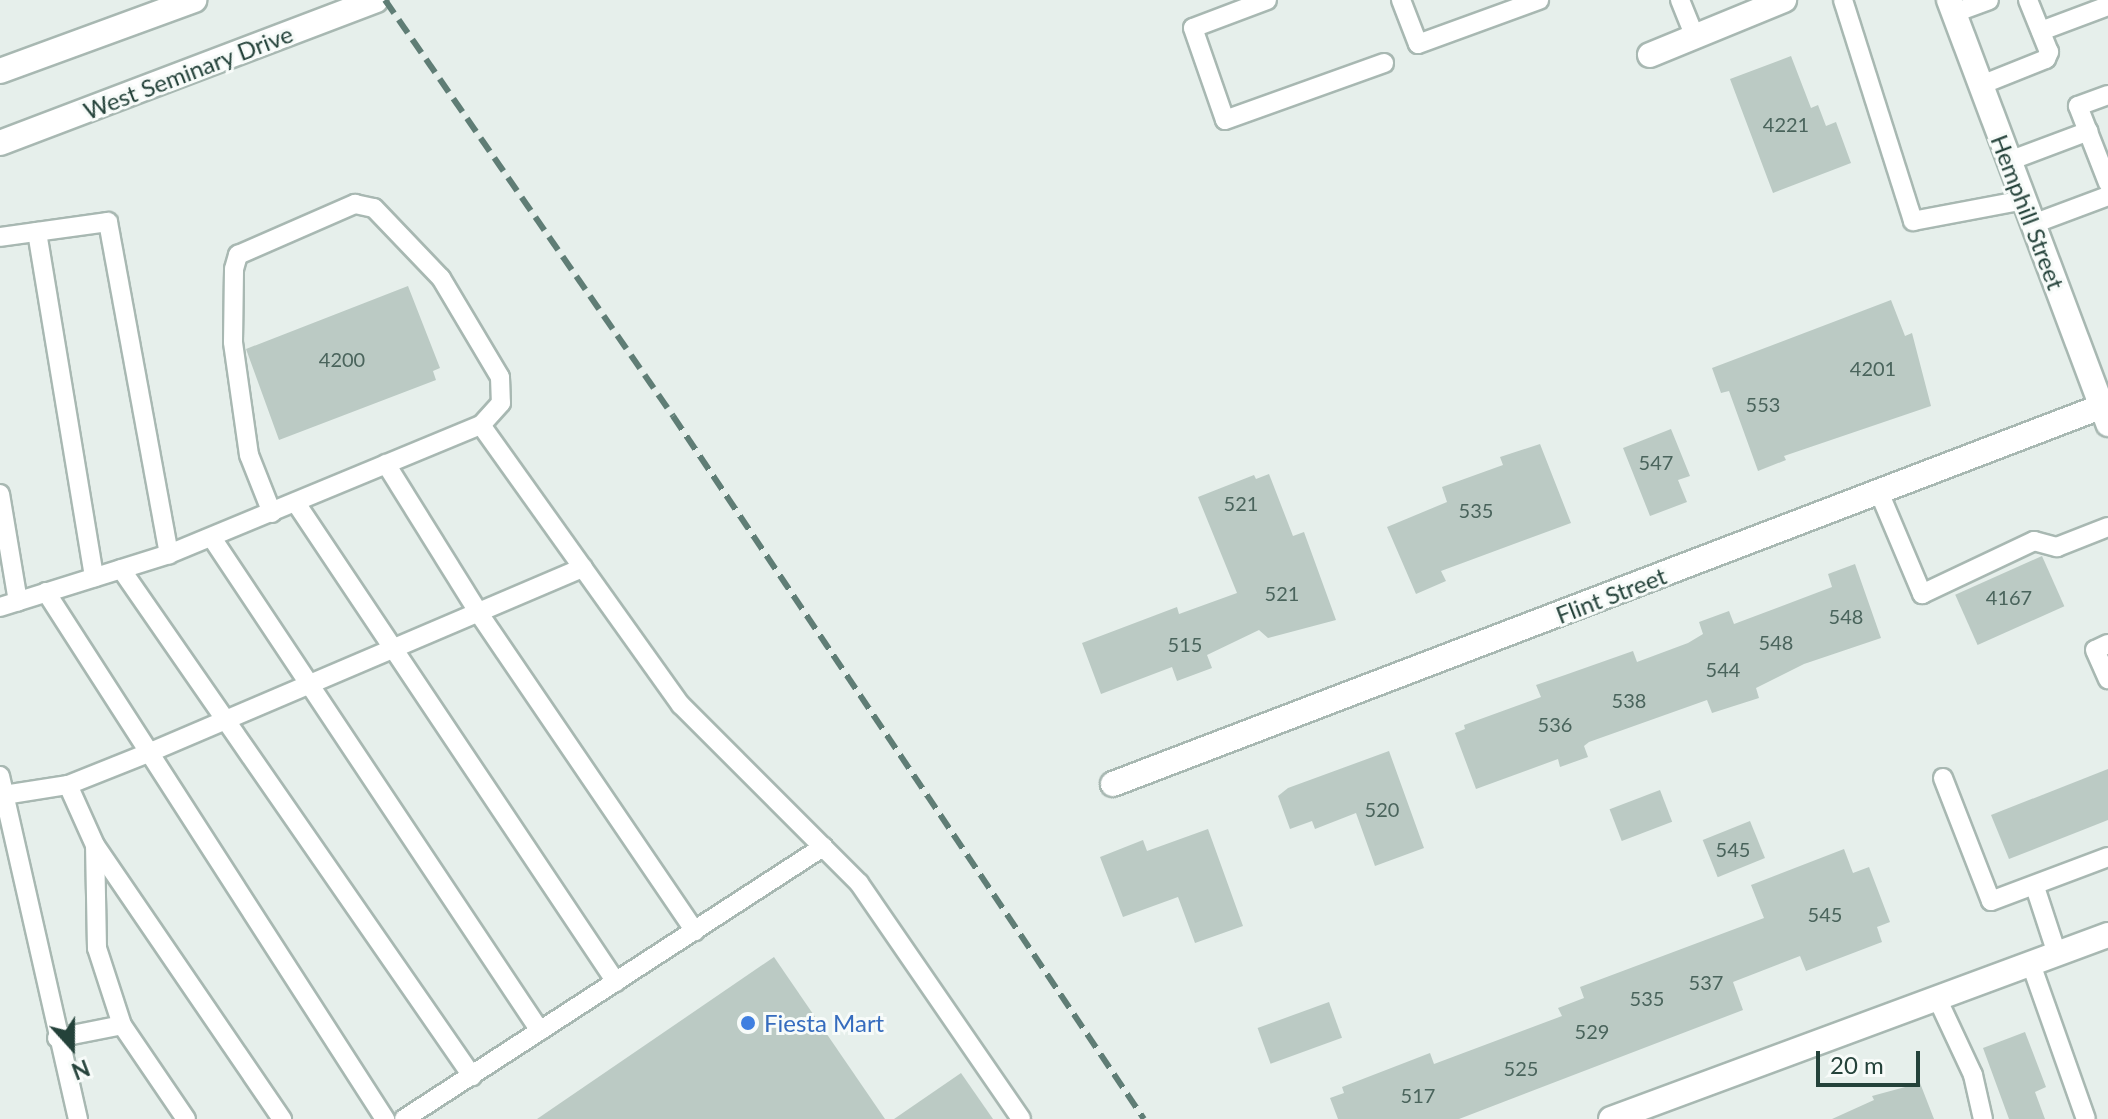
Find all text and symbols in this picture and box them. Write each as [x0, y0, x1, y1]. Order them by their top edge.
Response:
street label: West Seminary Drive [79, 19, 297, 125]
house number: 4221 [1763, 112, 1809, 136]
street label: Hemphill Street [1985, 130, 2071, 294]
house number: 4200 [319, 347, 365, 371]
house number: 4201 [1850, 356, 1896, 380]
house number: 553 [1746, 392, 1780, 416]
house number: 547 [1639, 450, 1673, 474]
house number: 521 [1224, 491, 1258, 515]
house number: 535 [1459, 498, 1493, 522]
street label: Flint Street [1552, 561, 1670, 629]
house number: 521 [1265, 581, 1299, 605]
house number: 4167 [1986, 585, 2032, 609]
house number: 548 [1829, 604, 1863, 628]
house number: 548 [1759, 630, 1793, 654]
house number: 515 [1168, 632, 1202, 656]
house number: 544 [1706, 657, 1740, 681]
house number: 538 [1612, 688, 1646, 712]
house number: 536 [1538, 712, 1572, 736]
house number: 520 [1365, 797, 1399, 821]
house number: 545 [1716, 837, 1750, 861]
house number: 545 [1808, 902, 1842, 926]
house number: 537 [1689, 970, 1723, 994]
house number: 535 [1630, 986, 1664, 1010]
north arrow [32, 1007, 112, 1087]
place label: Fiesta Mart [764, 1009, 884, 1037]
marker: Fiesta Mart [739, 1014, 757, 1032]
house number: 529 [1575, 1019, 1609, 1043]
scale bar [1820, 1035, 1924, 1085]
text: 20 m [1830, 1050, 1884, 1079]
text: N [68, 1054, 94, 1086]
house number: 525 [1504, 1056, 1538, 1080]
house number: 517 [1401, 1083, 1435, 1107]

